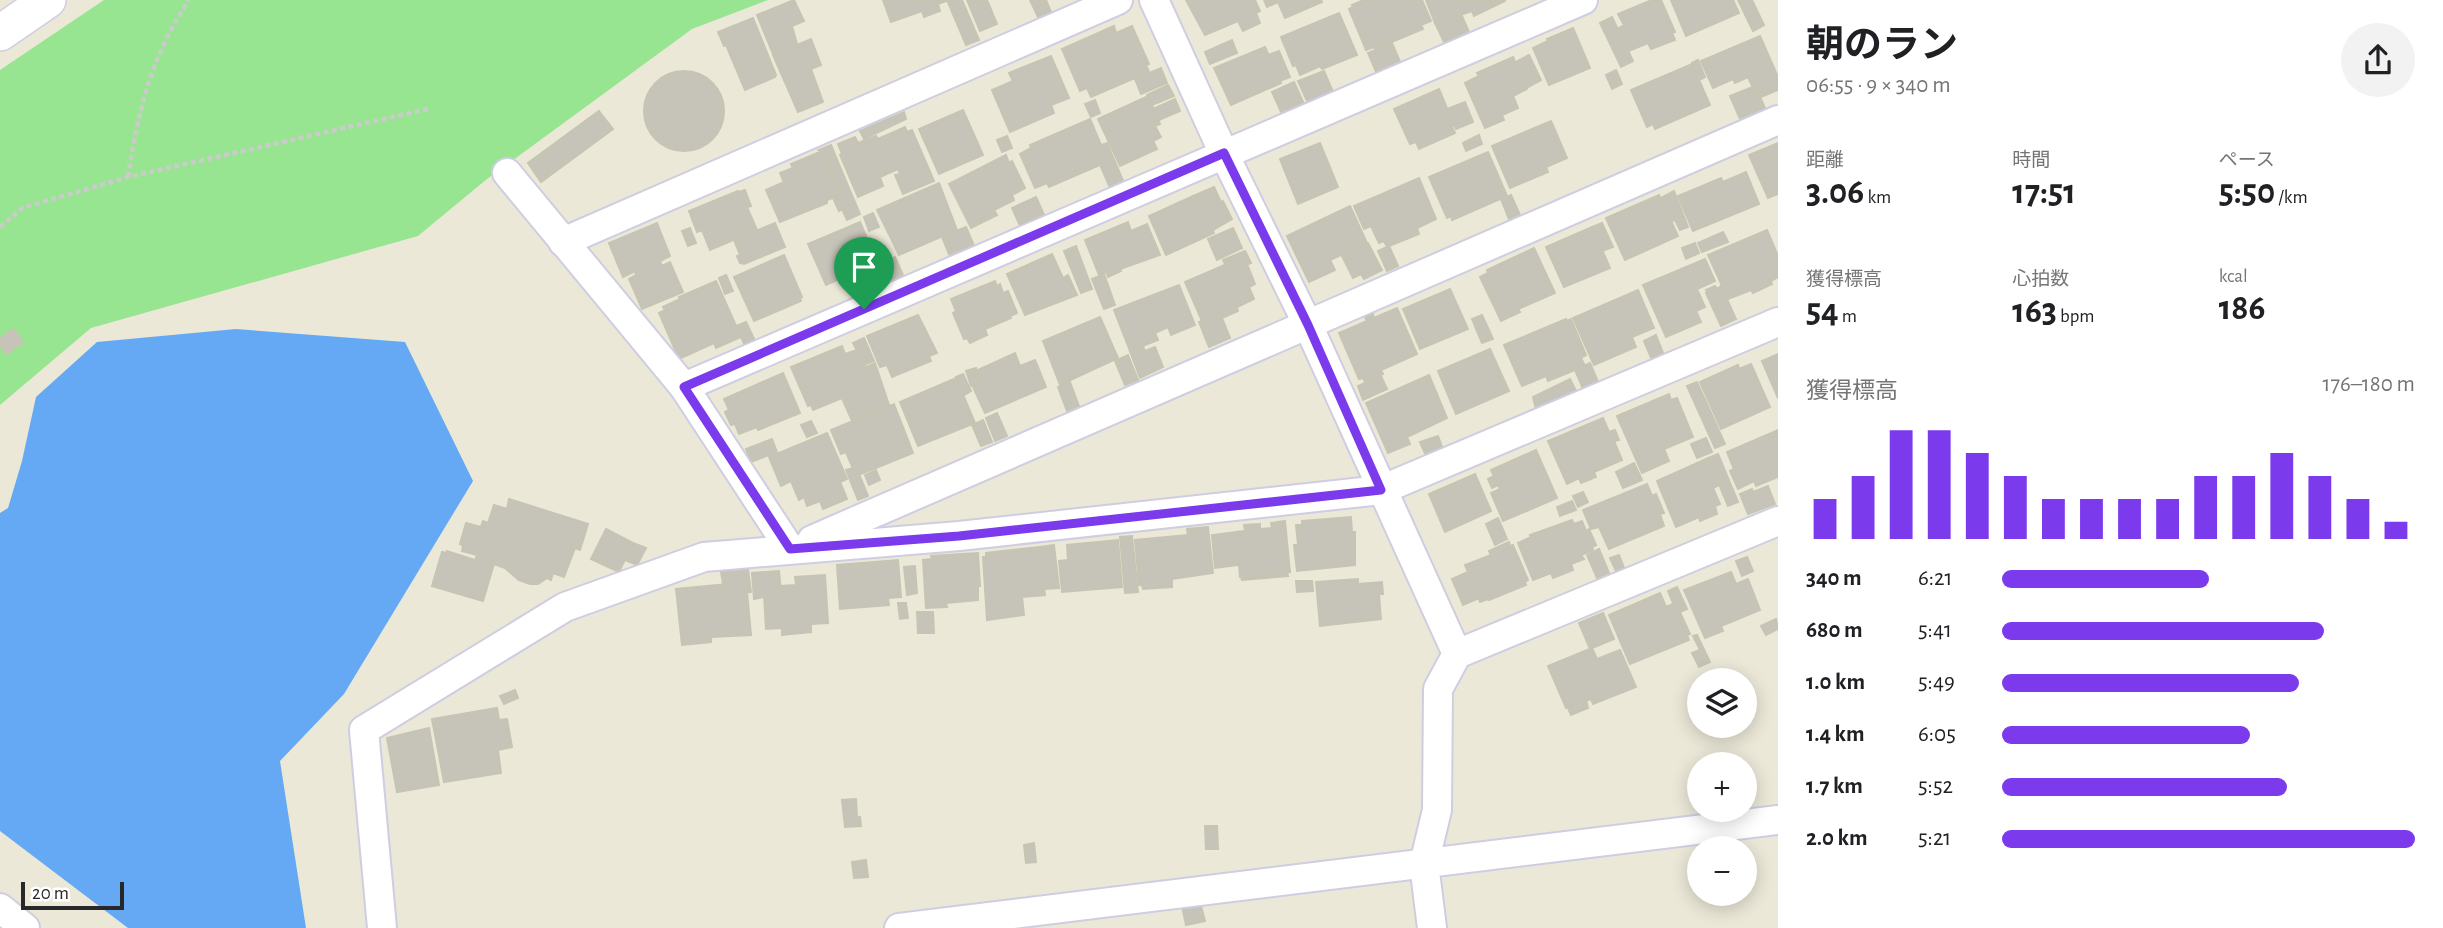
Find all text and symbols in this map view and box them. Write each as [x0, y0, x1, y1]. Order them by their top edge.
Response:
button: share [2341, 23, 2415, 97]
text: 朝のラン [1806, 27, 1958, 65]
text: 06:55 · 9 × 340 m [1806, 74, 1951, 97]
text: 距離 [1806, 151, 1844, 170]
text: 時間 [2012, 151, 2050, 170]
text: ペース [2219, 151, 2275, 170]
text: 3.06 [1806, 175, 1864, 210]
text: 17:51 [2012, 175, 2076, 210]
text: 5:50 [2219, 175, 2275, 210]
text: km [1864, 188, 1891, 207]
text: /km [2275, 188, 2308, 207]
pin [834, 237, 894, 309]
icon: arrive [845, 248, 883, 286]
text: kcal [2219, 267, 2248, 286]
text: 獲得標高 [1806, 270, 1882, 289]
text: 心拍数 [2012, 270, 2069, 289]
text: 186 [2219, 291, 2265, 326]
text: 54 [1806, 294, 1839, 329]
text: 163 [2012, 294, 2057, 329]
text: m [1839, 307, 1857, 326]
text: bpm [2057, 307, 2095, 326]
text: 176–180 m [2323, 373, 2415, 396]
text: 獲得標高 [1806, 380, 1898, 403]
text: 340 m [1806, 567, 1862, 590]
text: 6:21 [1918, 567, 1952, 590]
text: 680 m [1806, 619, 1862, 642]
text: 5:41 [1918, 619, 1952, 642]
map controls [1687, 668, 1757, 906]
button: layers [1687, 668, 1757, 738]
text: 1.0 km [1806, 671, 1865, 694]
text: 5:49 [1918, 671, 1955, 694]
text: 1.4 km [1806, 723, 1865, 746]
text: 6:05 [1918, 723, 1956, 746]
button: + [1687, 752, 1757, 822]
text: 1.7 km [1806, 775, 1863, 798]
text: 5:52 [1918, 775, 1953, 798]
text: 2.0 km [1806, 827, 1868, 850]
text: 5:21 [1918, 827, 1951, 850]
button: − [1687, 836, 1757, 906]
scale bar [21, 879, 124, 911]
text: 20 m [32, 884, 69, 903]

